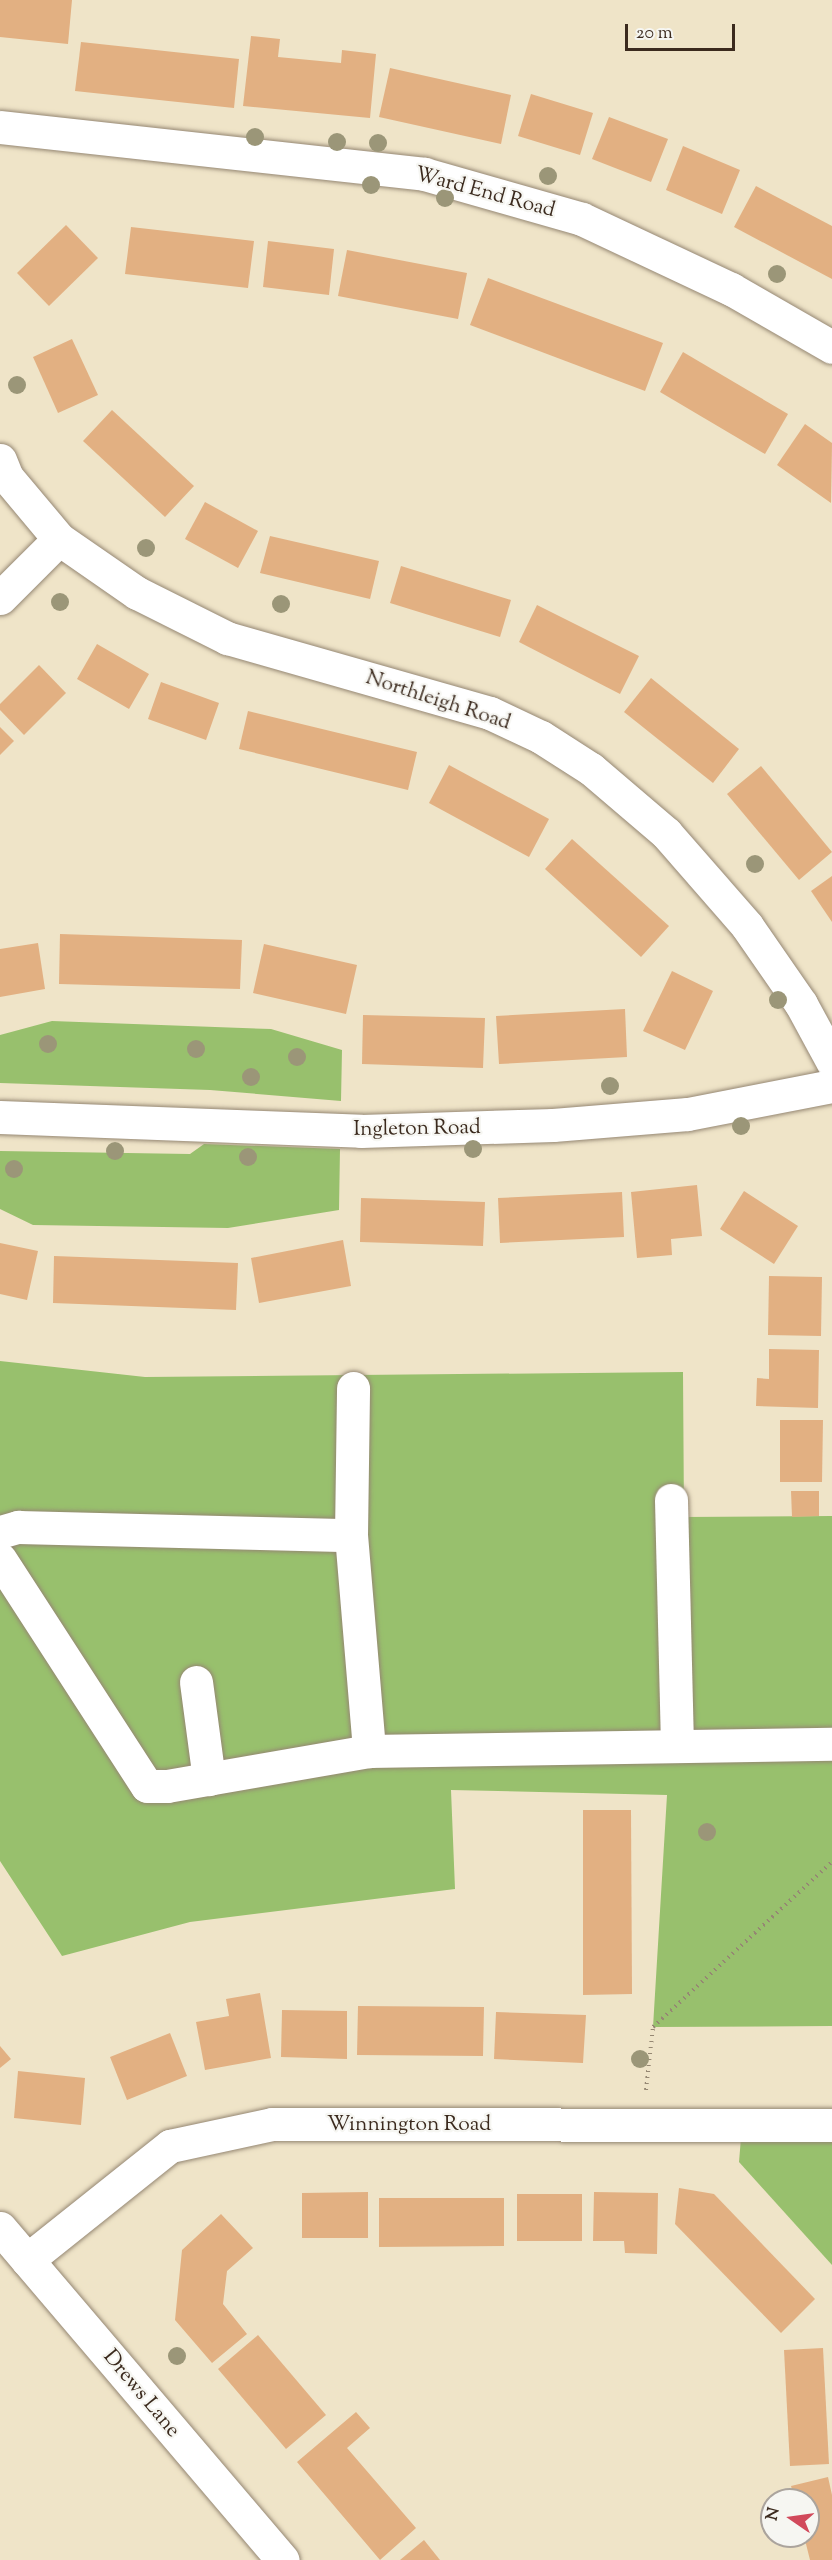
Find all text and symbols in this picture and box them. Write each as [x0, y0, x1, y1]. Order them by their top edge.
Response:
scale bar [628, 12, 738, 50]
text: 20 m [636, 21, 673, 47]
street label: Ward End Road [412, 162, 558, 224]
street label: Northleigh Road [362, 666, 514, 736]
street label: Ingleton Road [353, 1115, 481, 1143]
street label: Winnington Road [327, 2112, 491, 2138]
street label: Drews Lane [97, 2345, 185, 2443]
north arrow [760, 2488, 820, 2548]
text: N [761, 2505, 787, 2523]

